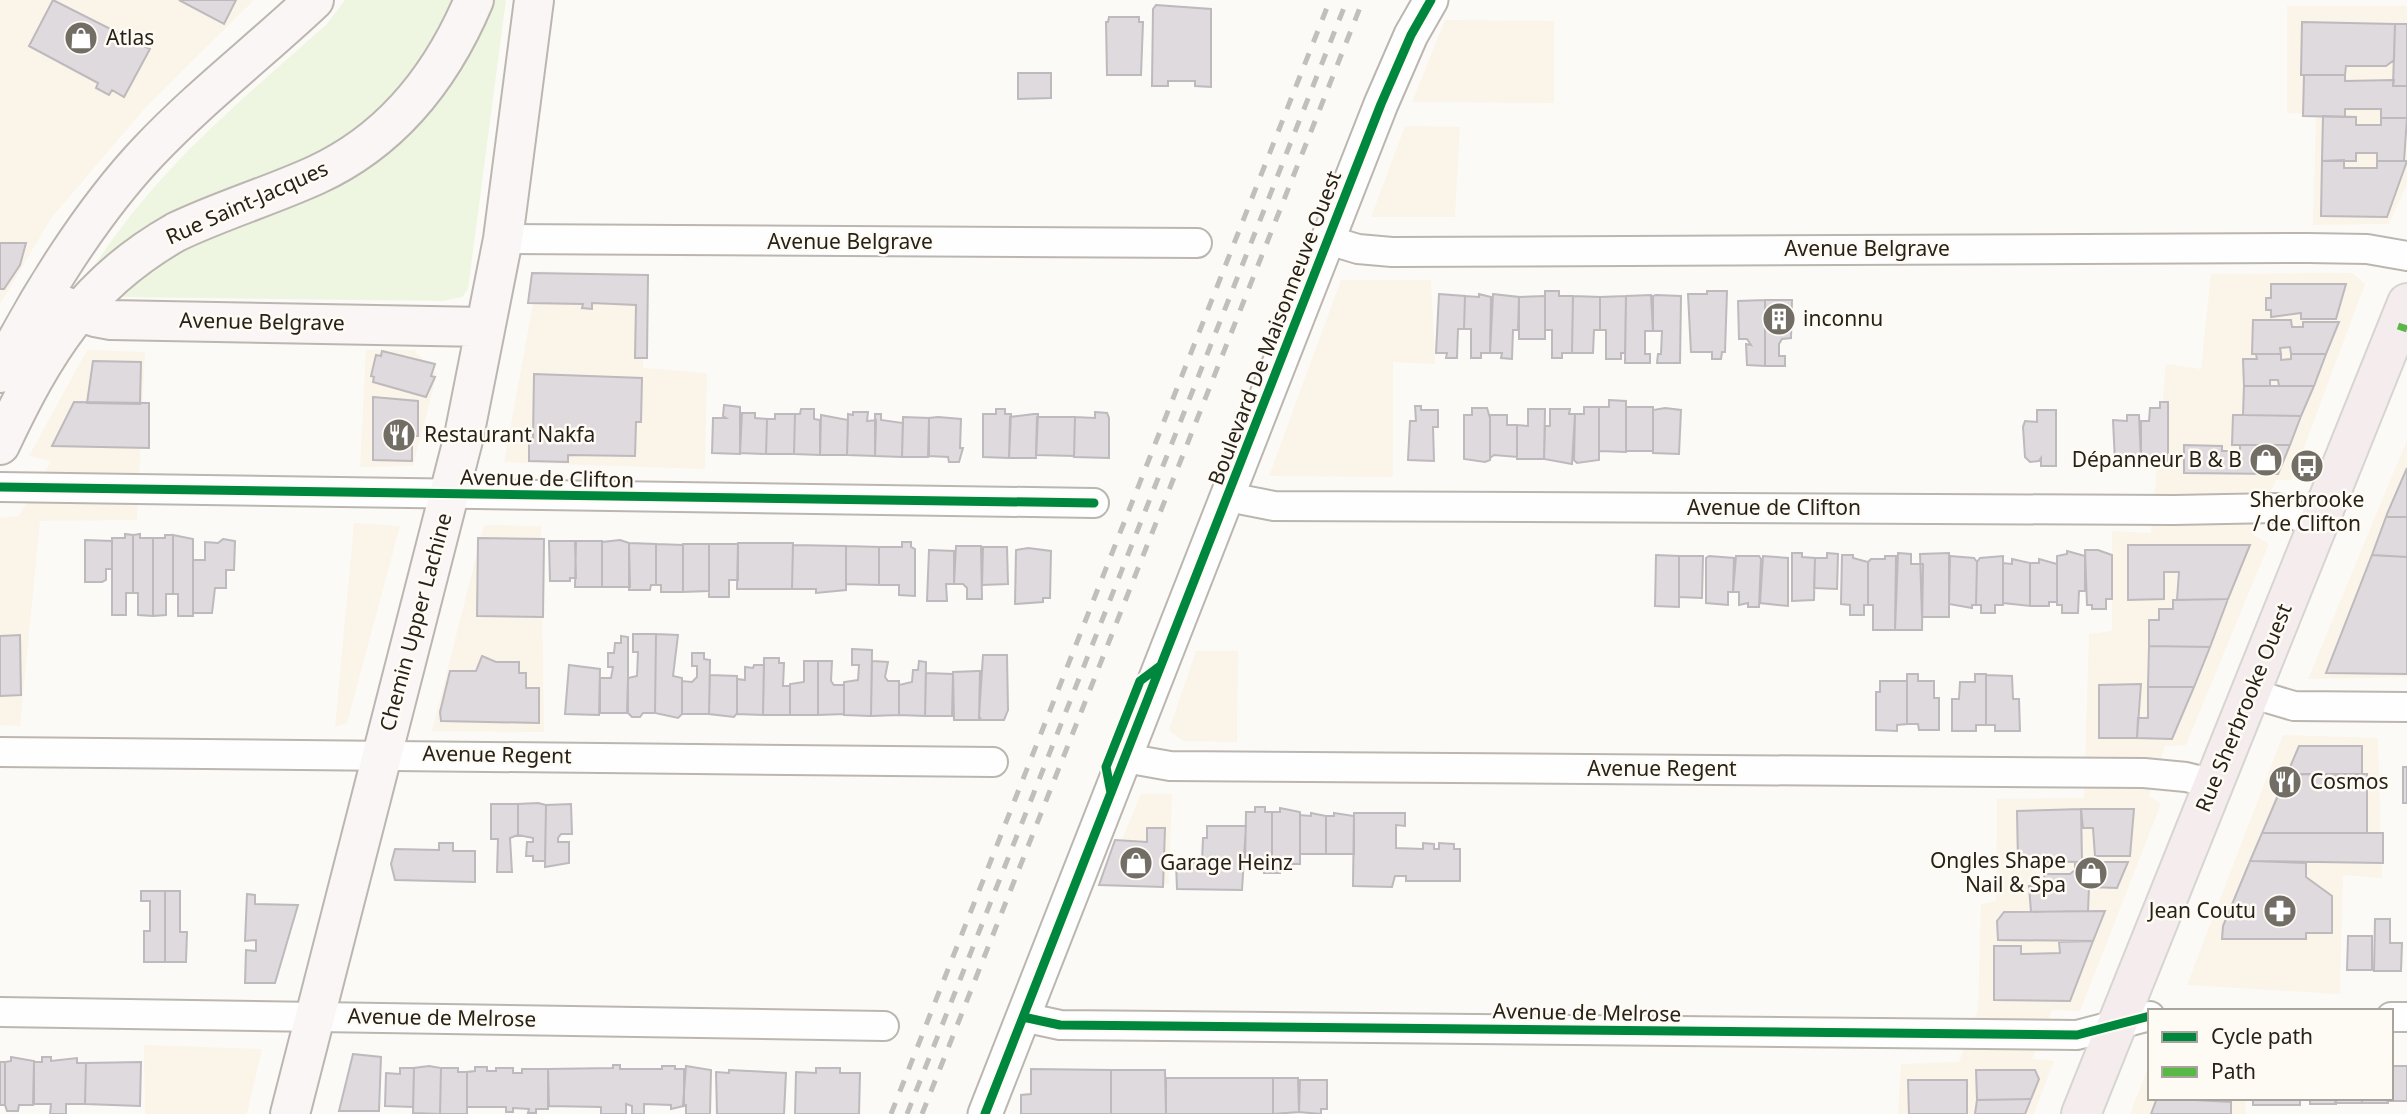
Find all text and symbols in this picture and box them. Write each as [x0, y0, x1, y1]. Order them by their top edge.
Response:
shop icon: Atlas [62, 19, 100, 57]
place label: Atlas [106, 23, 154, 51]
street label: Rue Saint-Jacques [161, 154, 332, 250]
street label: Boulevard De Maisonneuve Ouest [1201, 166, 1347, 489]
street label: Avenue Belgrave [767, 227, 933, 255]
street label: Avenue Belgrave [1784, 234, 1950, 262]
building icon: inconnu [1760, 300, 1798, 338]
place label: inconnu [1803, 304, 1883, 332]
street label: Avenue Belgrave [179, 306, 345, 336]
restaurant icon: Restaurant Nakfa [380, 416, 418, 454]
place label: Restaurant Nakfa [424, 420, 595, 448]
shop icon: Dépanneur B & B [2247, 441, 2285, 479]
place label: Dépanneur B & B [2072, 445, 2242, 473]
bus stop icon: Sherbrooke / de Clifton [2288, 447, 2326, 485]
street label: Avenue de Clifton [460, 462, 634, 494]
place label: Sherbrooke / de Clifton [2250, 485, 2364, 537]
street label: Avenue de Clifton [1687, 493, 1861, 521]
street label: Chemin Upper Lachine [372, 510, 458, 734]
street label: Rue Sherbrooke Ouest [2188, 599, 2298, 816]
street label: Avenue Regent [422, 739, 572, 769]
street label: Avenue Regent [1587, 754, 1737, 782]
restaurant icon: Cosmos [2266, 763, 2304, 801]
place label: Cosmos [2310, 767, 2388, 795]
shop icon: Garage Heinz [1117, 844, 1155, 882]
place label: Ongles Shape Nail & Spa [1930, 846, 2066, 898]
place label: Garage Heinz [1160, 848, 1293, 876]
shop icon: Ongles Shape Nail & Spa [2072, 854, 2110, 892]
pharmacy icon: Jean Coutu [2261, 892, 2299, 930]
place label: Jean Coutu [2147, 896, 2256, 924]
street label: Avenue de Melrose [1492, 996, 1682, 1028]
street label: Avenue de Melrose [347, 1001, 537, 1033]
legend [2148, 1009, 2393, 1100]
text: Cycle path [2211, 1022, 2313, 1050]
text: Path [2211, 1057, 2256, 1085]

